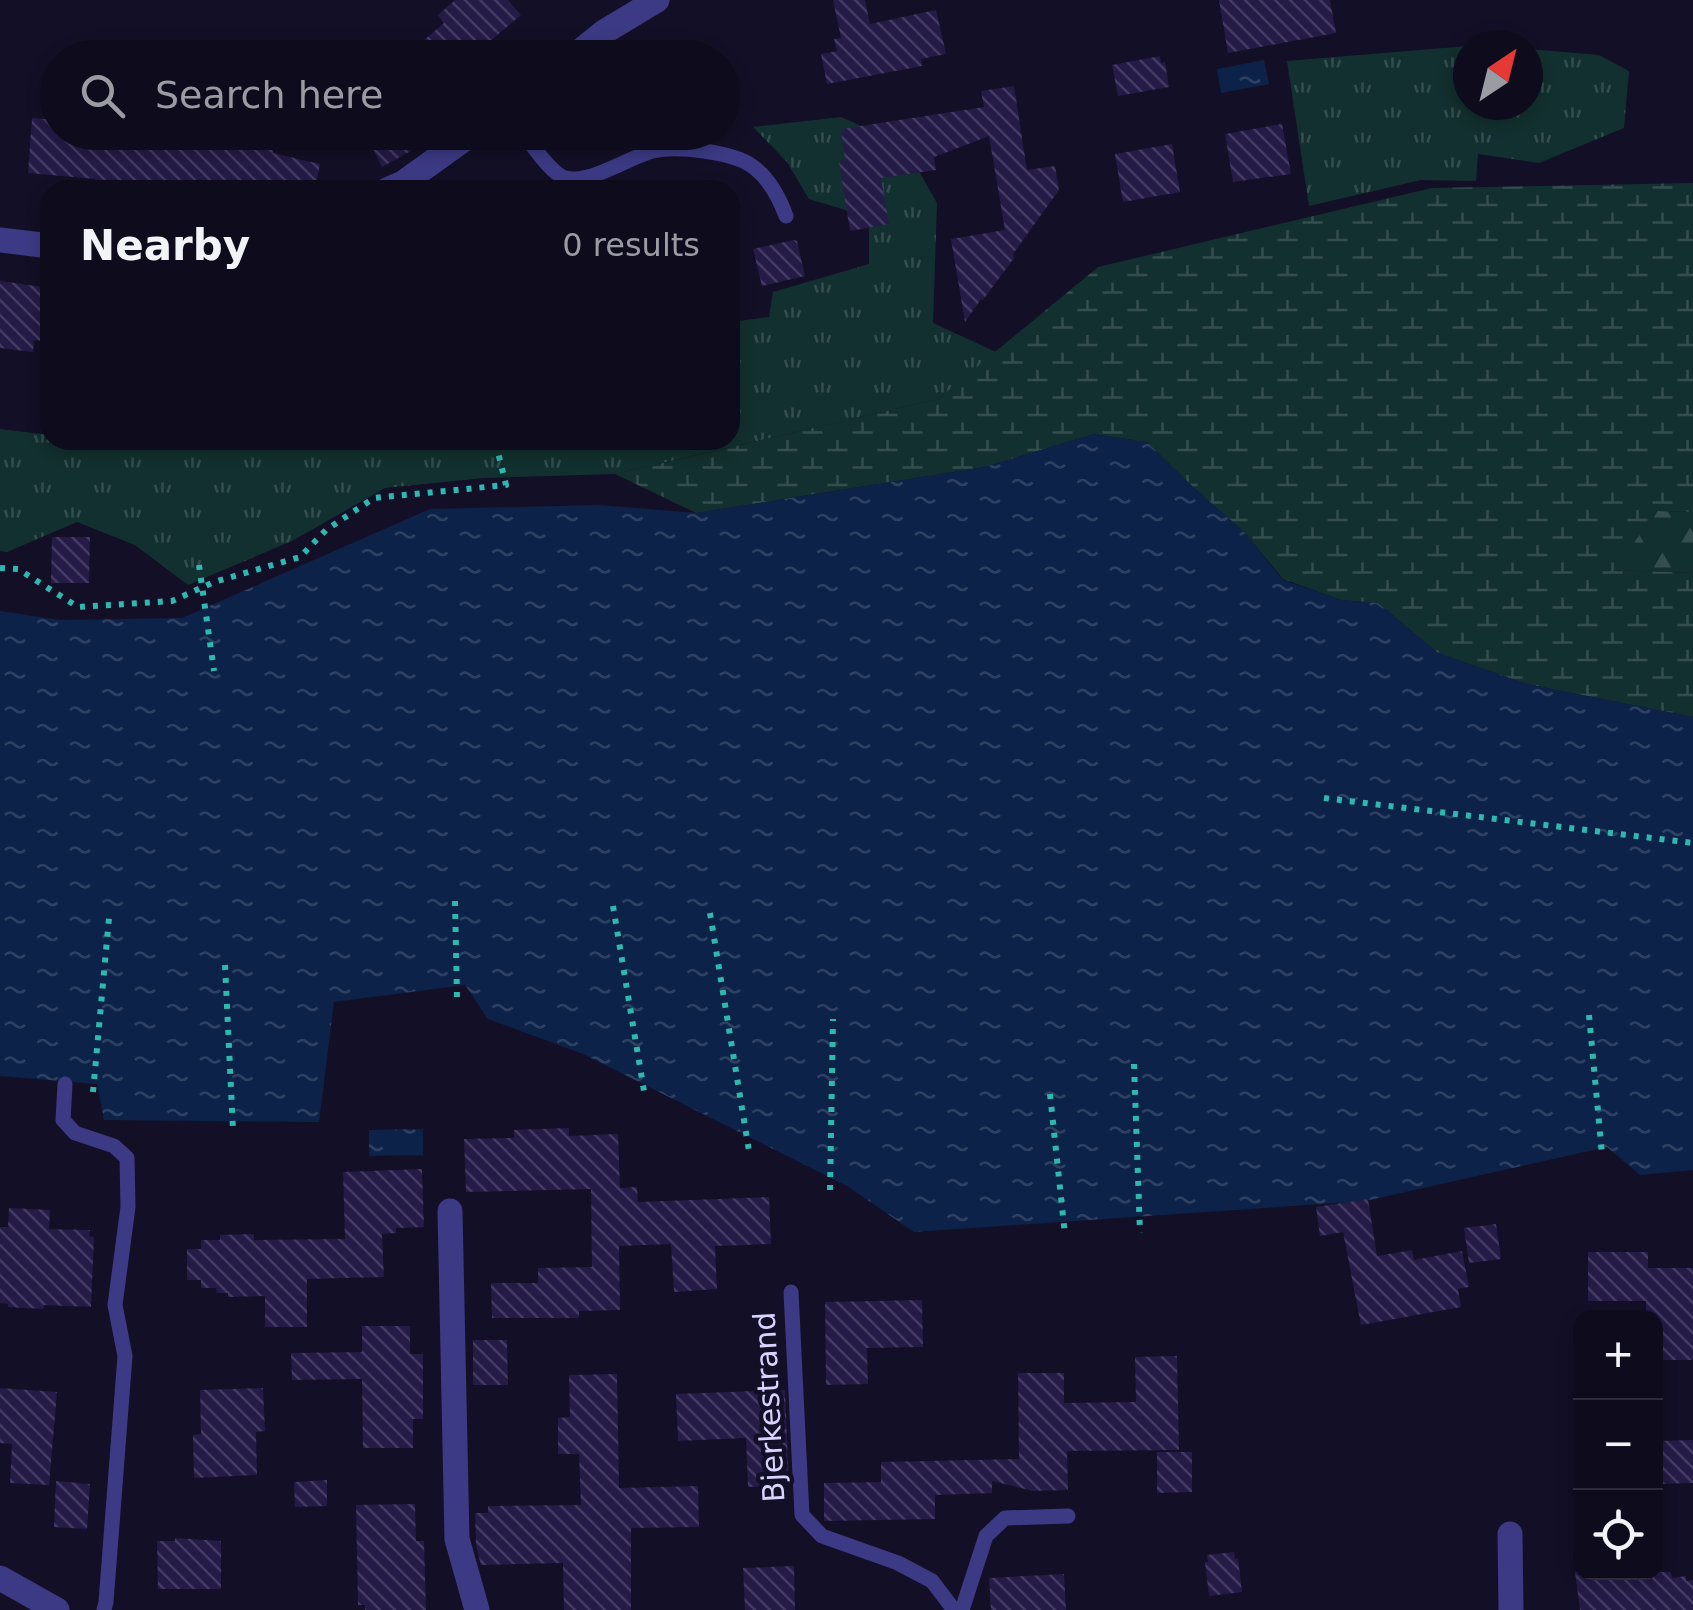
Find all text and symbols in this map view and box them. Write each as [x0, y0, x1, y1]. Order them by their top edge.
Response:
north arrow [1453, 30, 1543, 120]
search box [40, 40, 740, 150]
icon: search [75, 68, 130, 123]
text: Search here [155, 73, 383, 117]
text: Nearby [80, 221, 250, 270]
text: 0 results [562, 226, 700, 264]
map controls [1573, 1310, 1663, 1580]
button: + [1573, 1310, 1663, 1400]
street label: Bjerkestrand [747, 1311, 791, 1503]
button: − [1573, 1400, 1663, 1490]
button: locate [1573, 1490, 1663, 1580]

